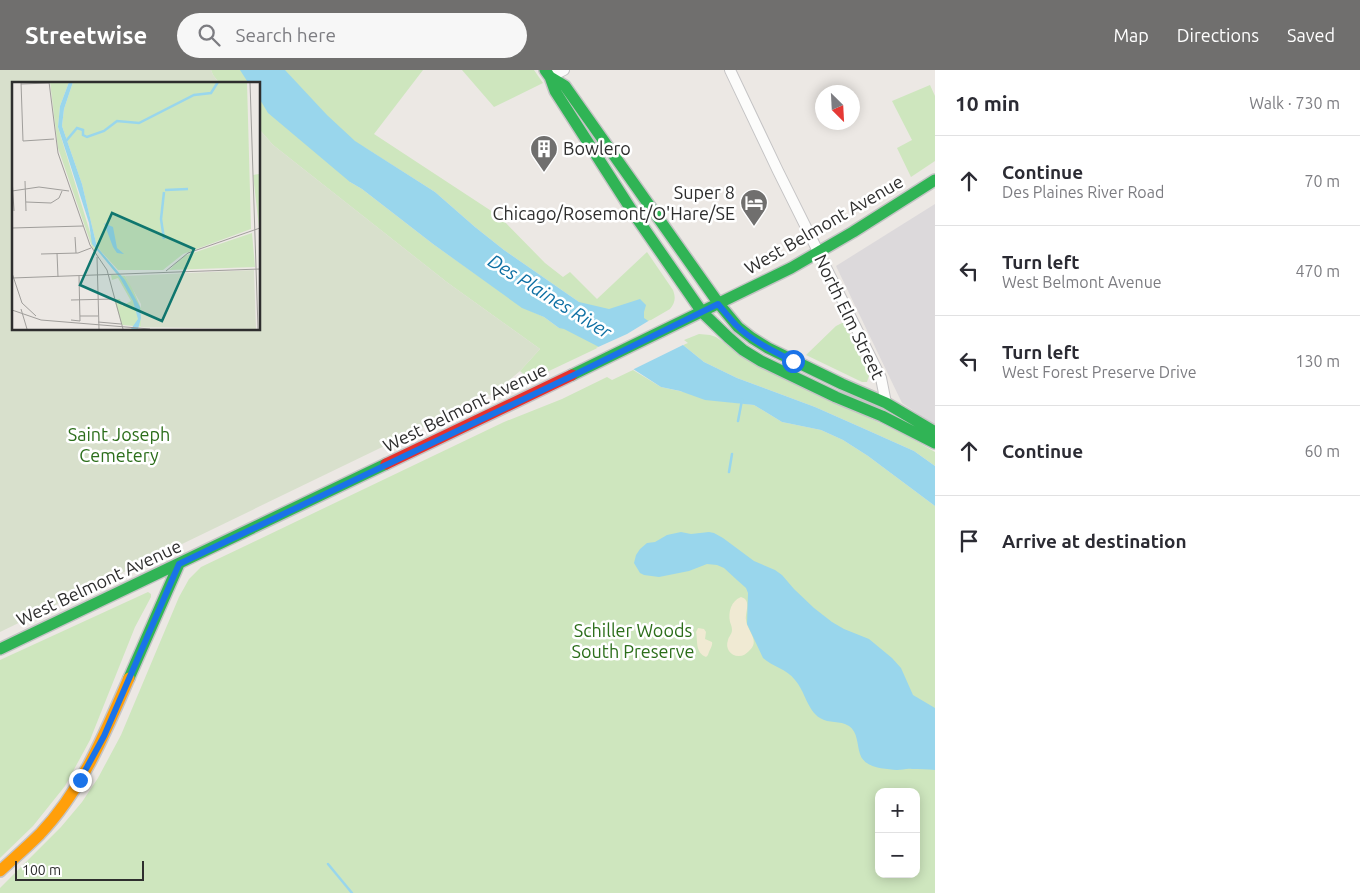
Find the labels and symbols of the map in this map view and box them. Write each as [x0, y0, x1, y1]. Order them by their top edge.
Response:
inset map [12, 82, 260, 330]
north arrow [815, 85, 860, 130]
building icon: Bowlero [529, 134, 559, 173]
place label: Bowlero [563, 138, 631, 158]
street label: West Belmont Avenue [741, 171, 906, 278]
place label: Super 8 Chicago/Rosemont/O'Hare/SE [492, 182, 735, 223]
hotel icon: Super 8 Chicago/Rosemont/O'Hare/SE [739, 188, 769, 227]
water label: Des Plaines River [484, 249, 616, 343]
street label: North Elm Street [811, 251, 889, 382]
route start [782, 350, 805, 373]
street label: West Belmont Avenue [379, 359, 550, 455]
park label: Saint Joseph Cemetery [68, 424, 170, 465]
street label: West Belmont Avenue [13, 535, 184, 629]
park label: Schiller Woods South Preserve [572, 620, 694, 661]
route end [69, 769, 92, 792]
scale bar [15, 858, 144, 881]

